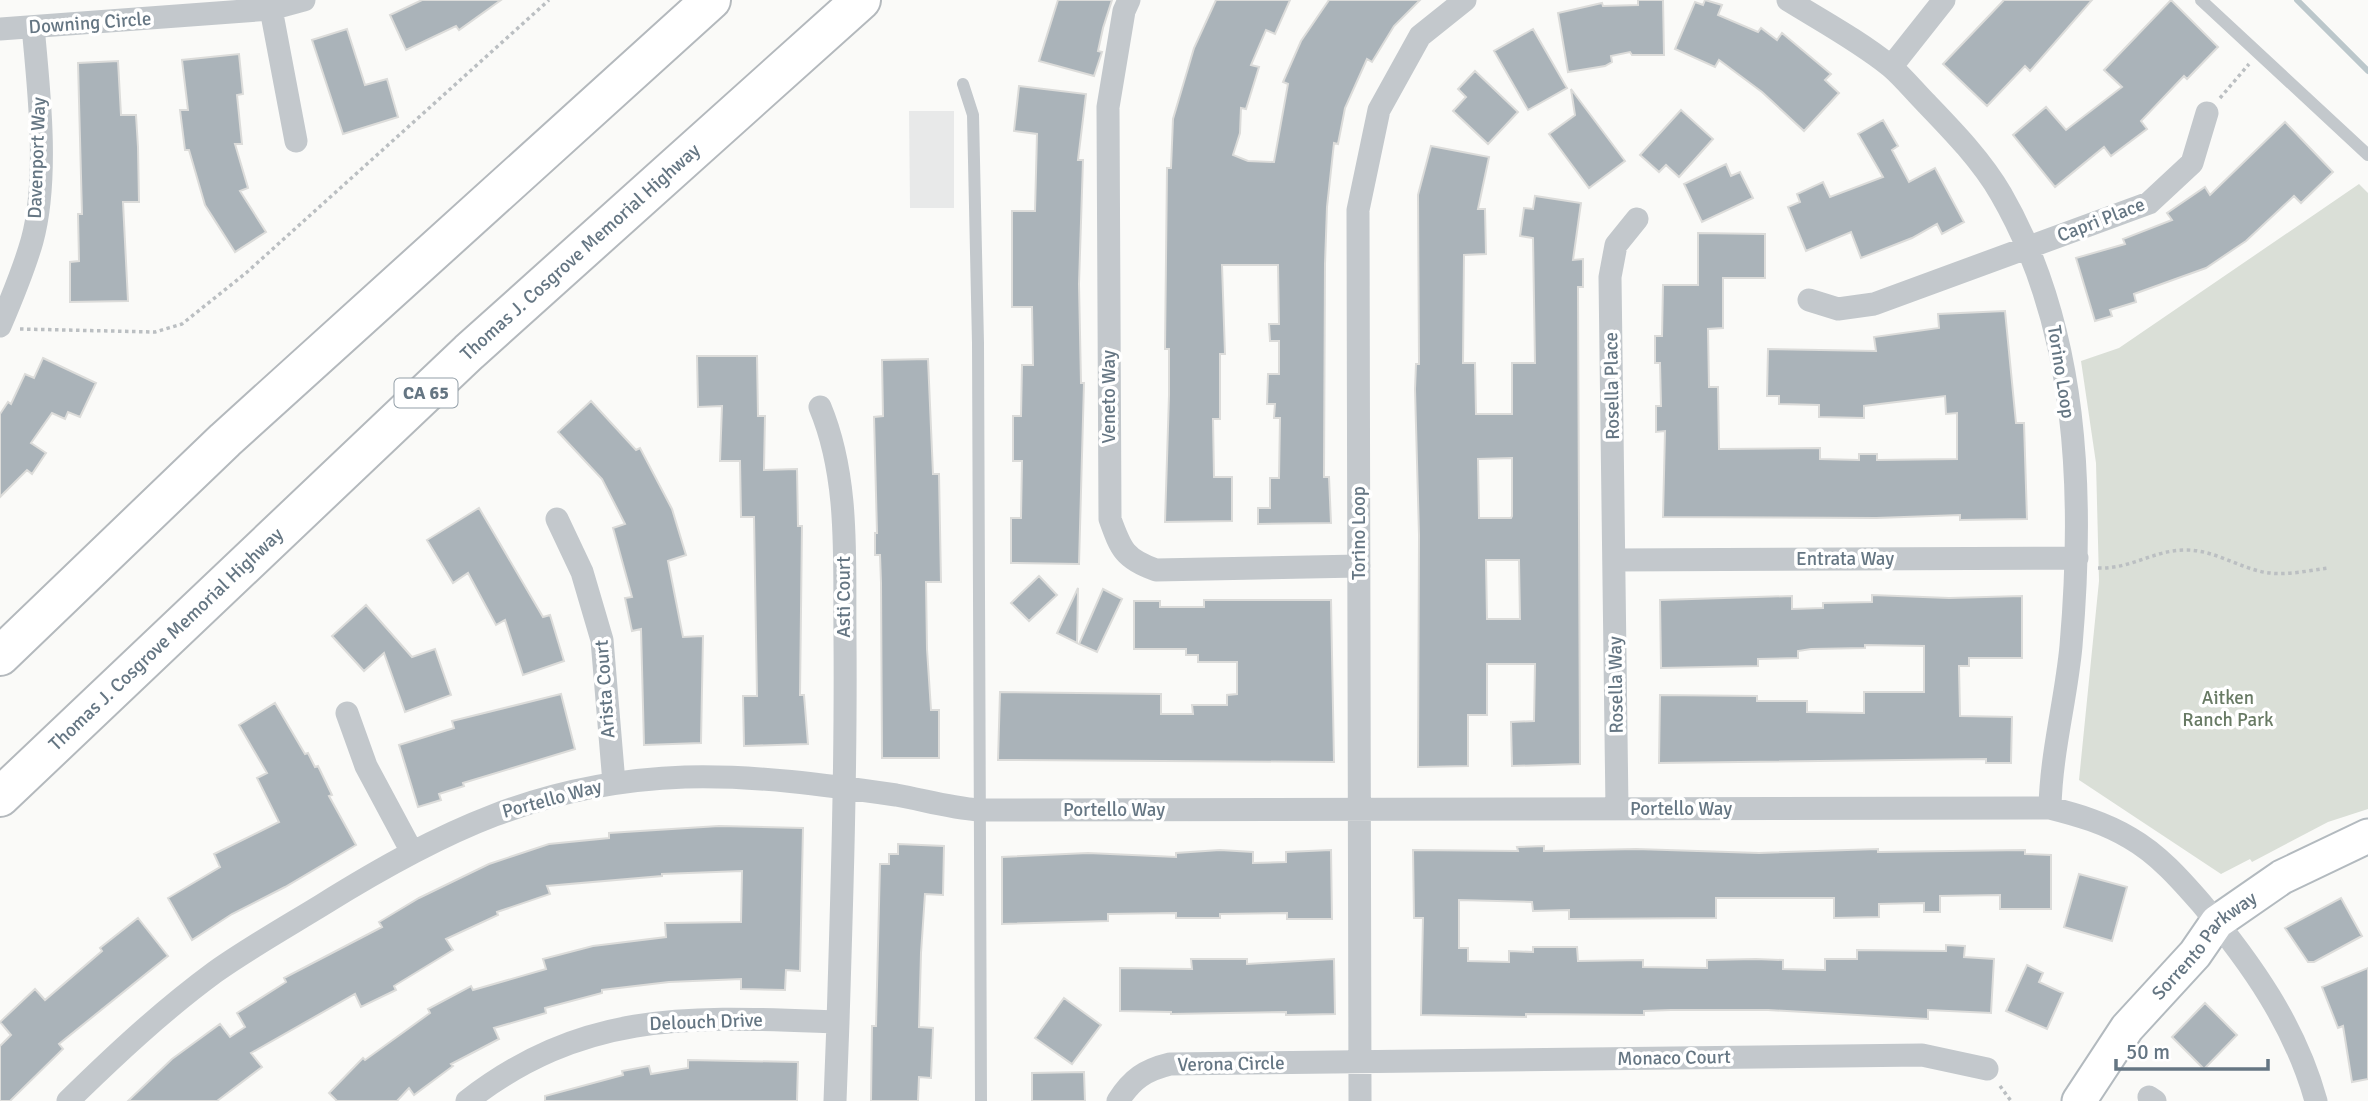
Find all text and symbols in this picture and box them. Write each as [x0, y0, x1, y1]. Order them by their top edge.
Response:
street label: Downing Circle [28, 7, 152, 39]
street label: Davenport Way [23, 97, 51, 219]
street label: Thomas J. Cosgrove Memorial Highway [455, 138, 705, 366]
street label: Capri Place [2054, 192, 2148, 248]
street label: Torino Loop [2042, 324, 2080, 420]
street label: Rosella Place [1599, 332, 1625, 440]
street label: Veneto Way [1097, 350, 1121, 444]
road number: CA 65 [394, 379, 458, 408]
street label: Torino Loop [1347, 486, 1371, 580]
street label: Thomas J. Cosgrove Memorial Highway [44, 523, 288, 756]
street label: Entrata Way [1796, 547, 1894, 571]
street label: Asti Court [832, 556, 856, 638]
street label: Rosella Way [1603, 636, 1629, 734]
street label: Arista Court [590, 639, 620, 739]
park label: Aitken Ranch Park [2182, 686, 2274, 732]
street label: Portello Way [500, 774, 605, 824]
street label: Portello Way [1630, 797, 1732, 821]
street label: Portello Way [1063, 798, 1165, 822]
street label: Sorrento Parkway [2147, 886, 2262, 1005]
street label: Delouch Drive [649, 1008, 763, 1036]
scale bar [2116, 1028, 2268, 1072]
text: 50 m [2126, 1039, 2170, 1065]
street label: Monaco Court [1617, 1045, 1731, 1071]
street label: Verona Circle [1177, 1051, 1285, 1077]

